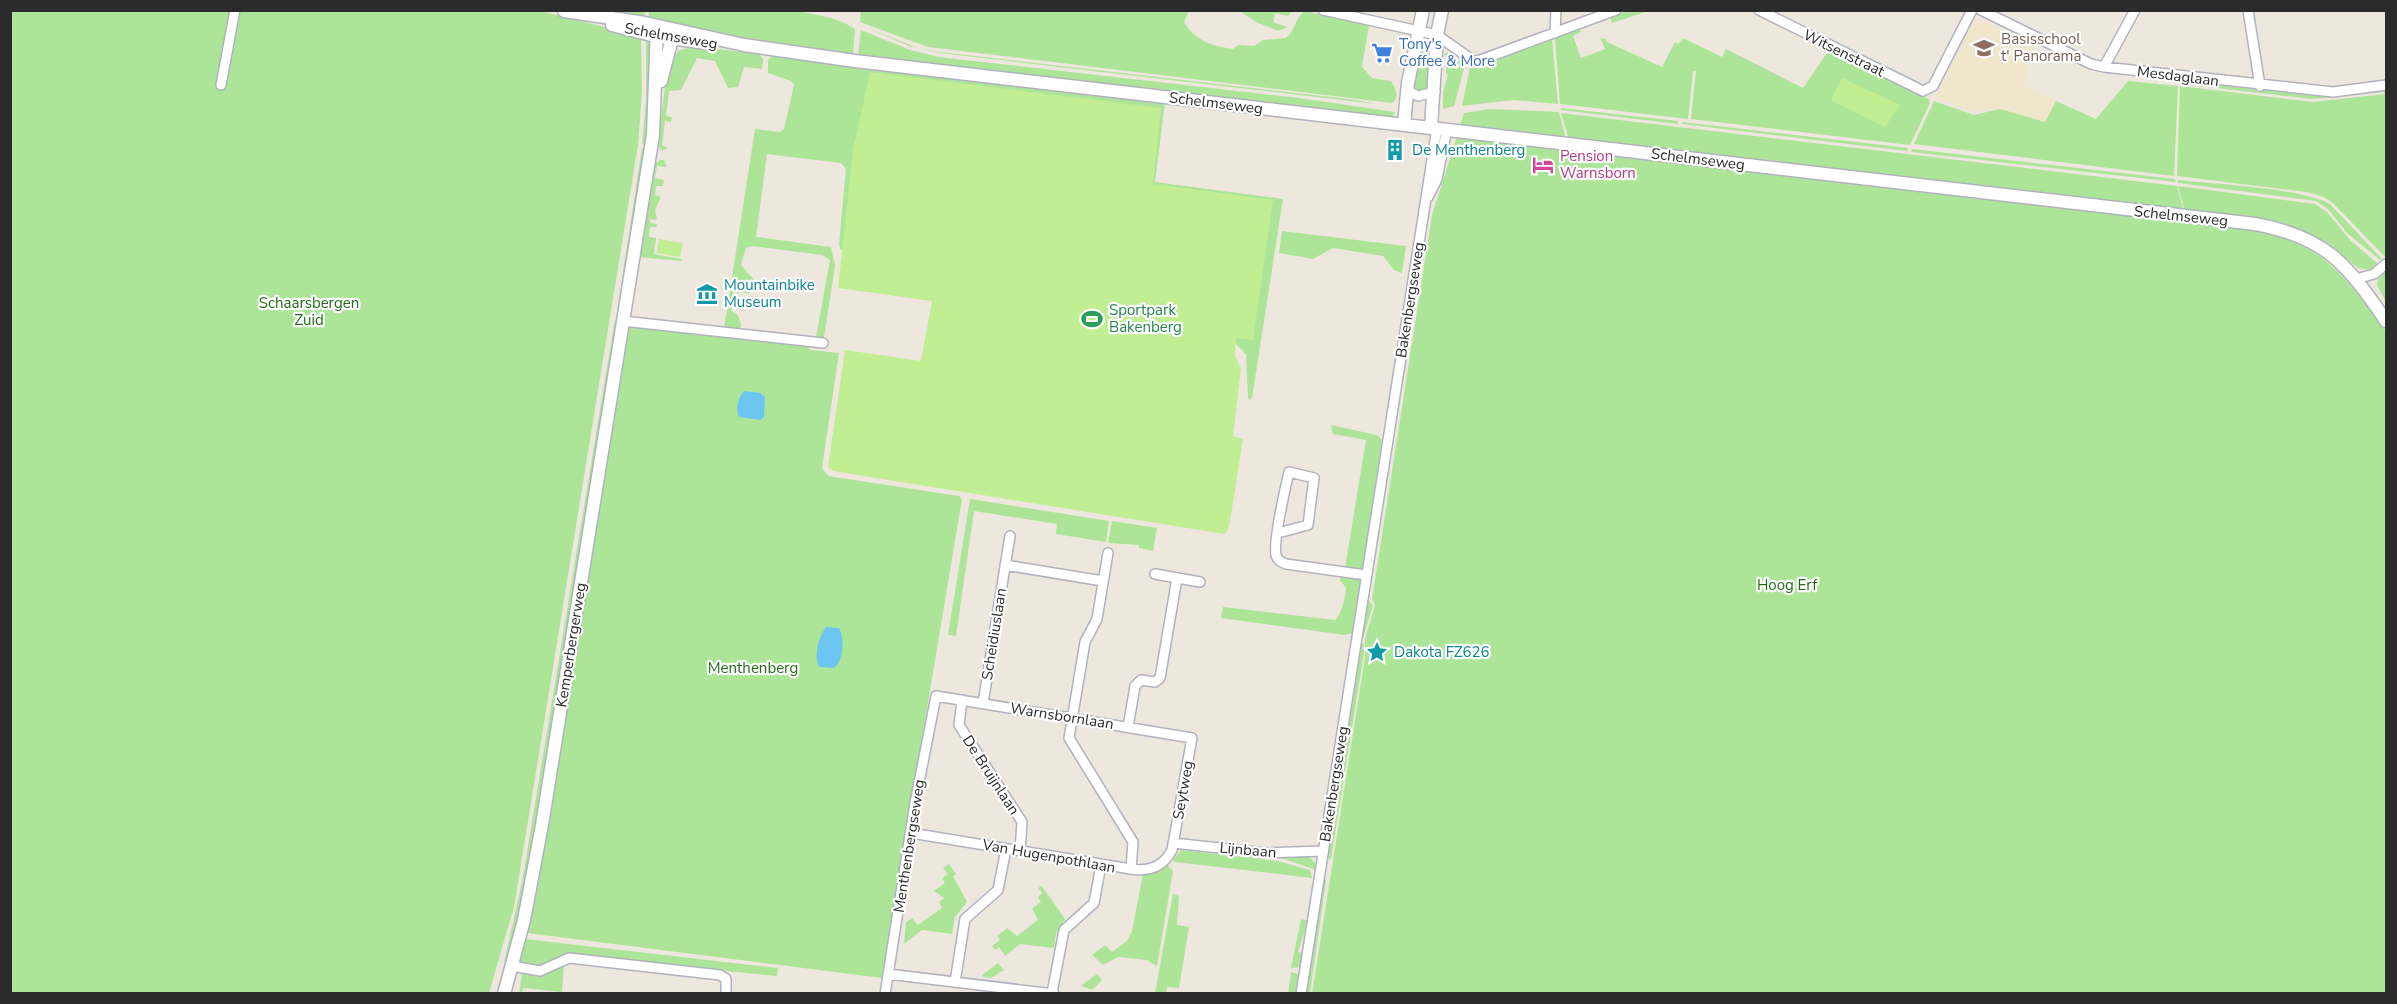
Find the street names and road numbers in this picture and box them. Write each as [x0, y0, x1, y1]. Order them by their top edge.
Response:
street label: Schelmseweg [623, 18, 719, 54]
street label: Witsenstraat [1800, 25, 1889, 82]
street label: Mesdaglaan [2136, 61, 2220, 91]
street label: Schelmseweg [1168, 87, 1264, 119]
street label: Schelmseweg [1650, 143, 1746, 175]
street label: Schelmseweg [2133, 201, 2229, 231]
street label: Bakenbergseweg [1391, 241, 1429, 359]
street label: Kemperbergerweg [551, 581, 591, 709]
street label: Scheidiuslaan [977, 587, 1011, 681]
street label: Warnsbornlaan [1009, 698, 1115, 734]
street label: Bakenbergseweg [1315, 725, 1353, 843]
street label: De Bruijnlaan [958, 731, 1024, 819]
street label: Seytweg [1168, 759, 1198, 821]
street label: Menthenbergseweg [889, 778, 929, 914]
street label: Van Hugenpothlaan [980, 834, 1117, 878]
street label: Lijnbaan [1219, 838, 1277, 862]

